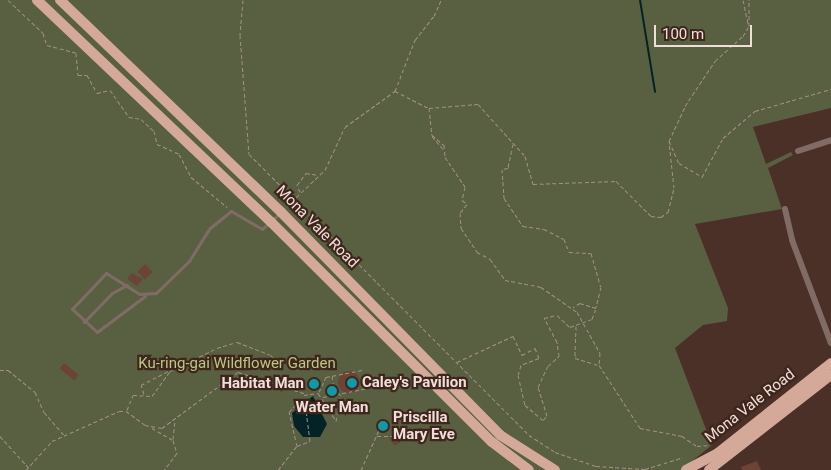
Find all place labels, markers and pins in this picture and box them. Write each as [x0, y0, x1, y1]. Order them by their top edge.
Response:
place label: Caley's Pavilion [362, 374, 467, 392]
place label: Habitat Man [222, 375, 304, 393]
marker: Caley's Pavilion [346, 377, 358, 389]
marker: Habitat Man [308, 378, 320, 390]
marker: Water Man [326, 385, 338, 397]
place label: Water Man [296, 399, 368, 417]
place label: Priscilla Mary Eve [393, 408, 455, 443]
marker: Priscilla Mary Eve [377, 420, 389, 432]

